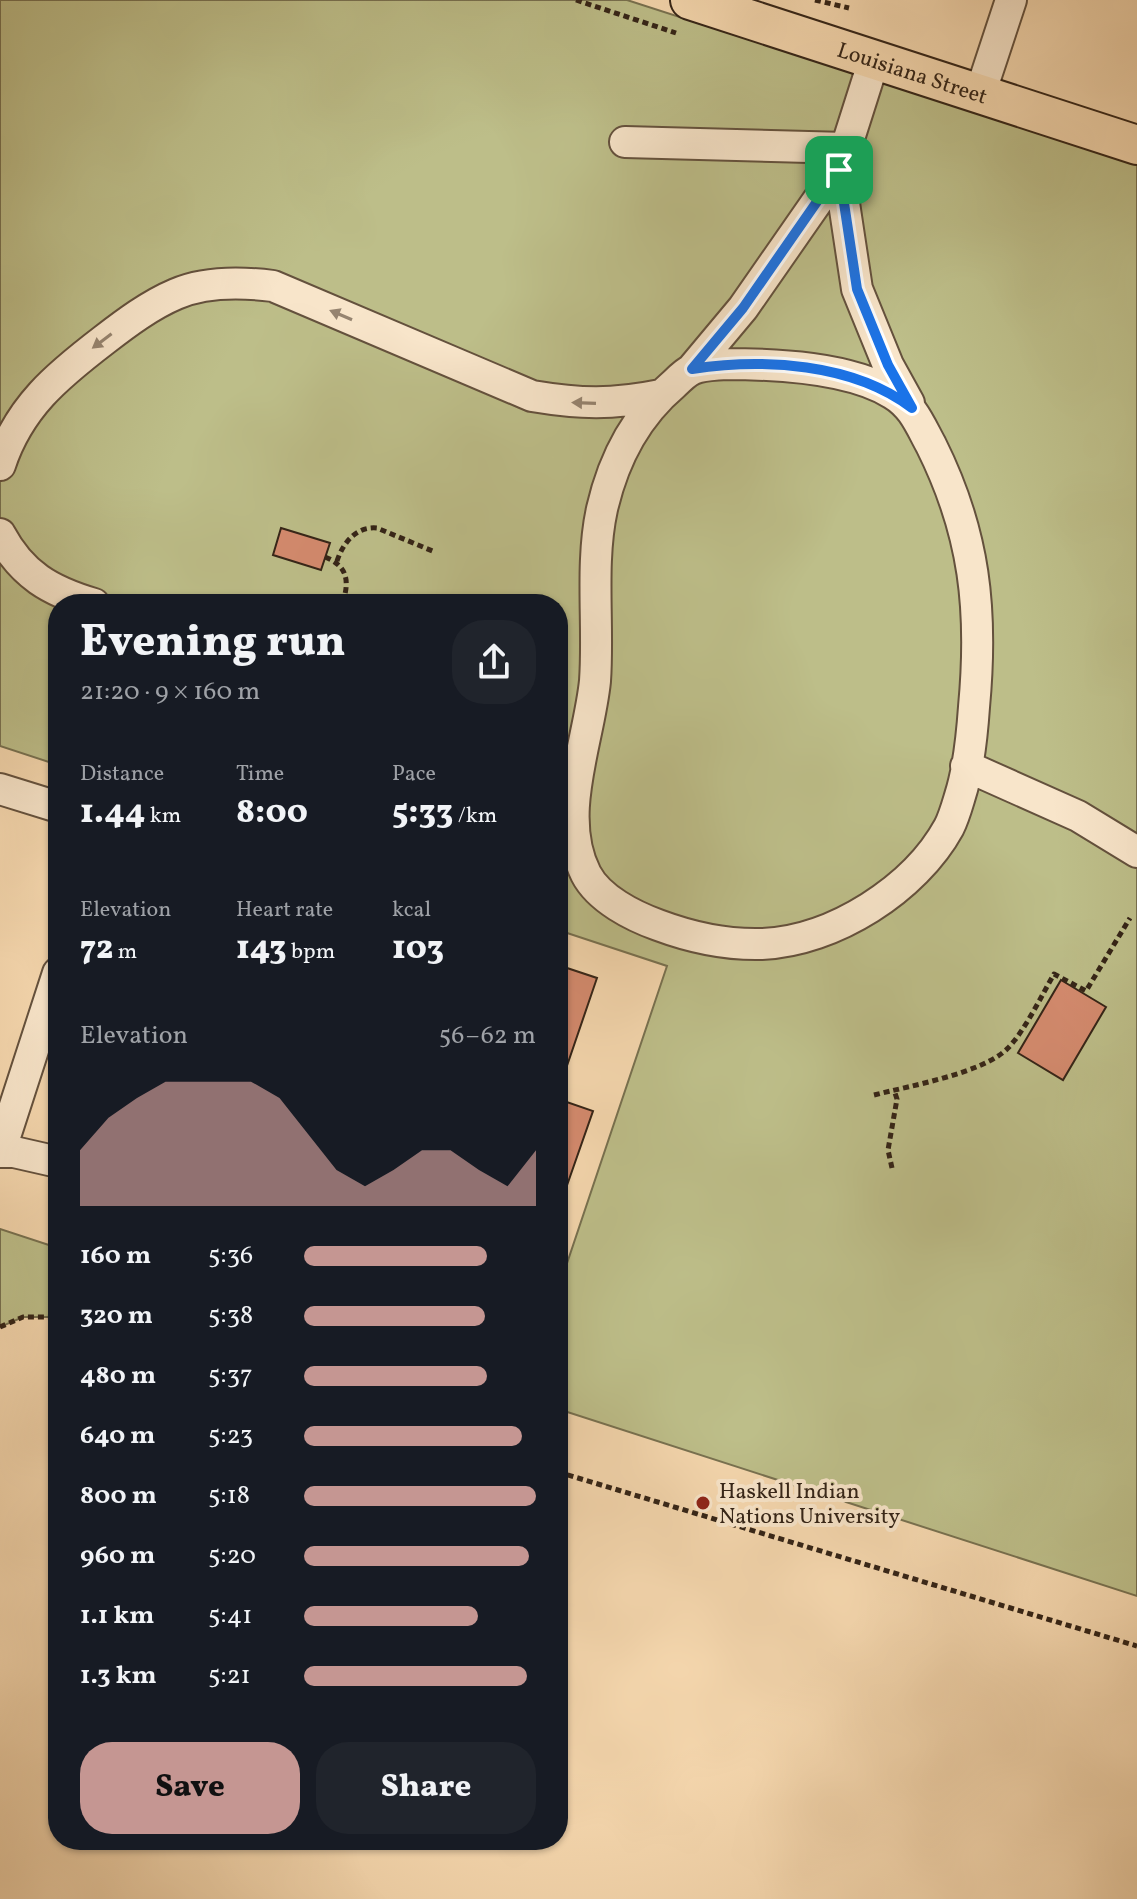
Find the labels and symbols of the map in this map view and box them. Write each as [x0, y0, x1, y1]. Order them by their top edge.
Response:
street label: Louisiana Street [833, 36, 991, 114]
pin [805, 136, 873, 204]
one-way arrow [329, 309, 352, 322]
one-way arrow [92, 333, 112, 349]
one-way arrow [571, 396, 596, 409]
place label: Haskell Indian Nations University [719, 1477, 900, 1533]
marker: Haskell Indian Nations University [694, 1494, 712, 1512]

